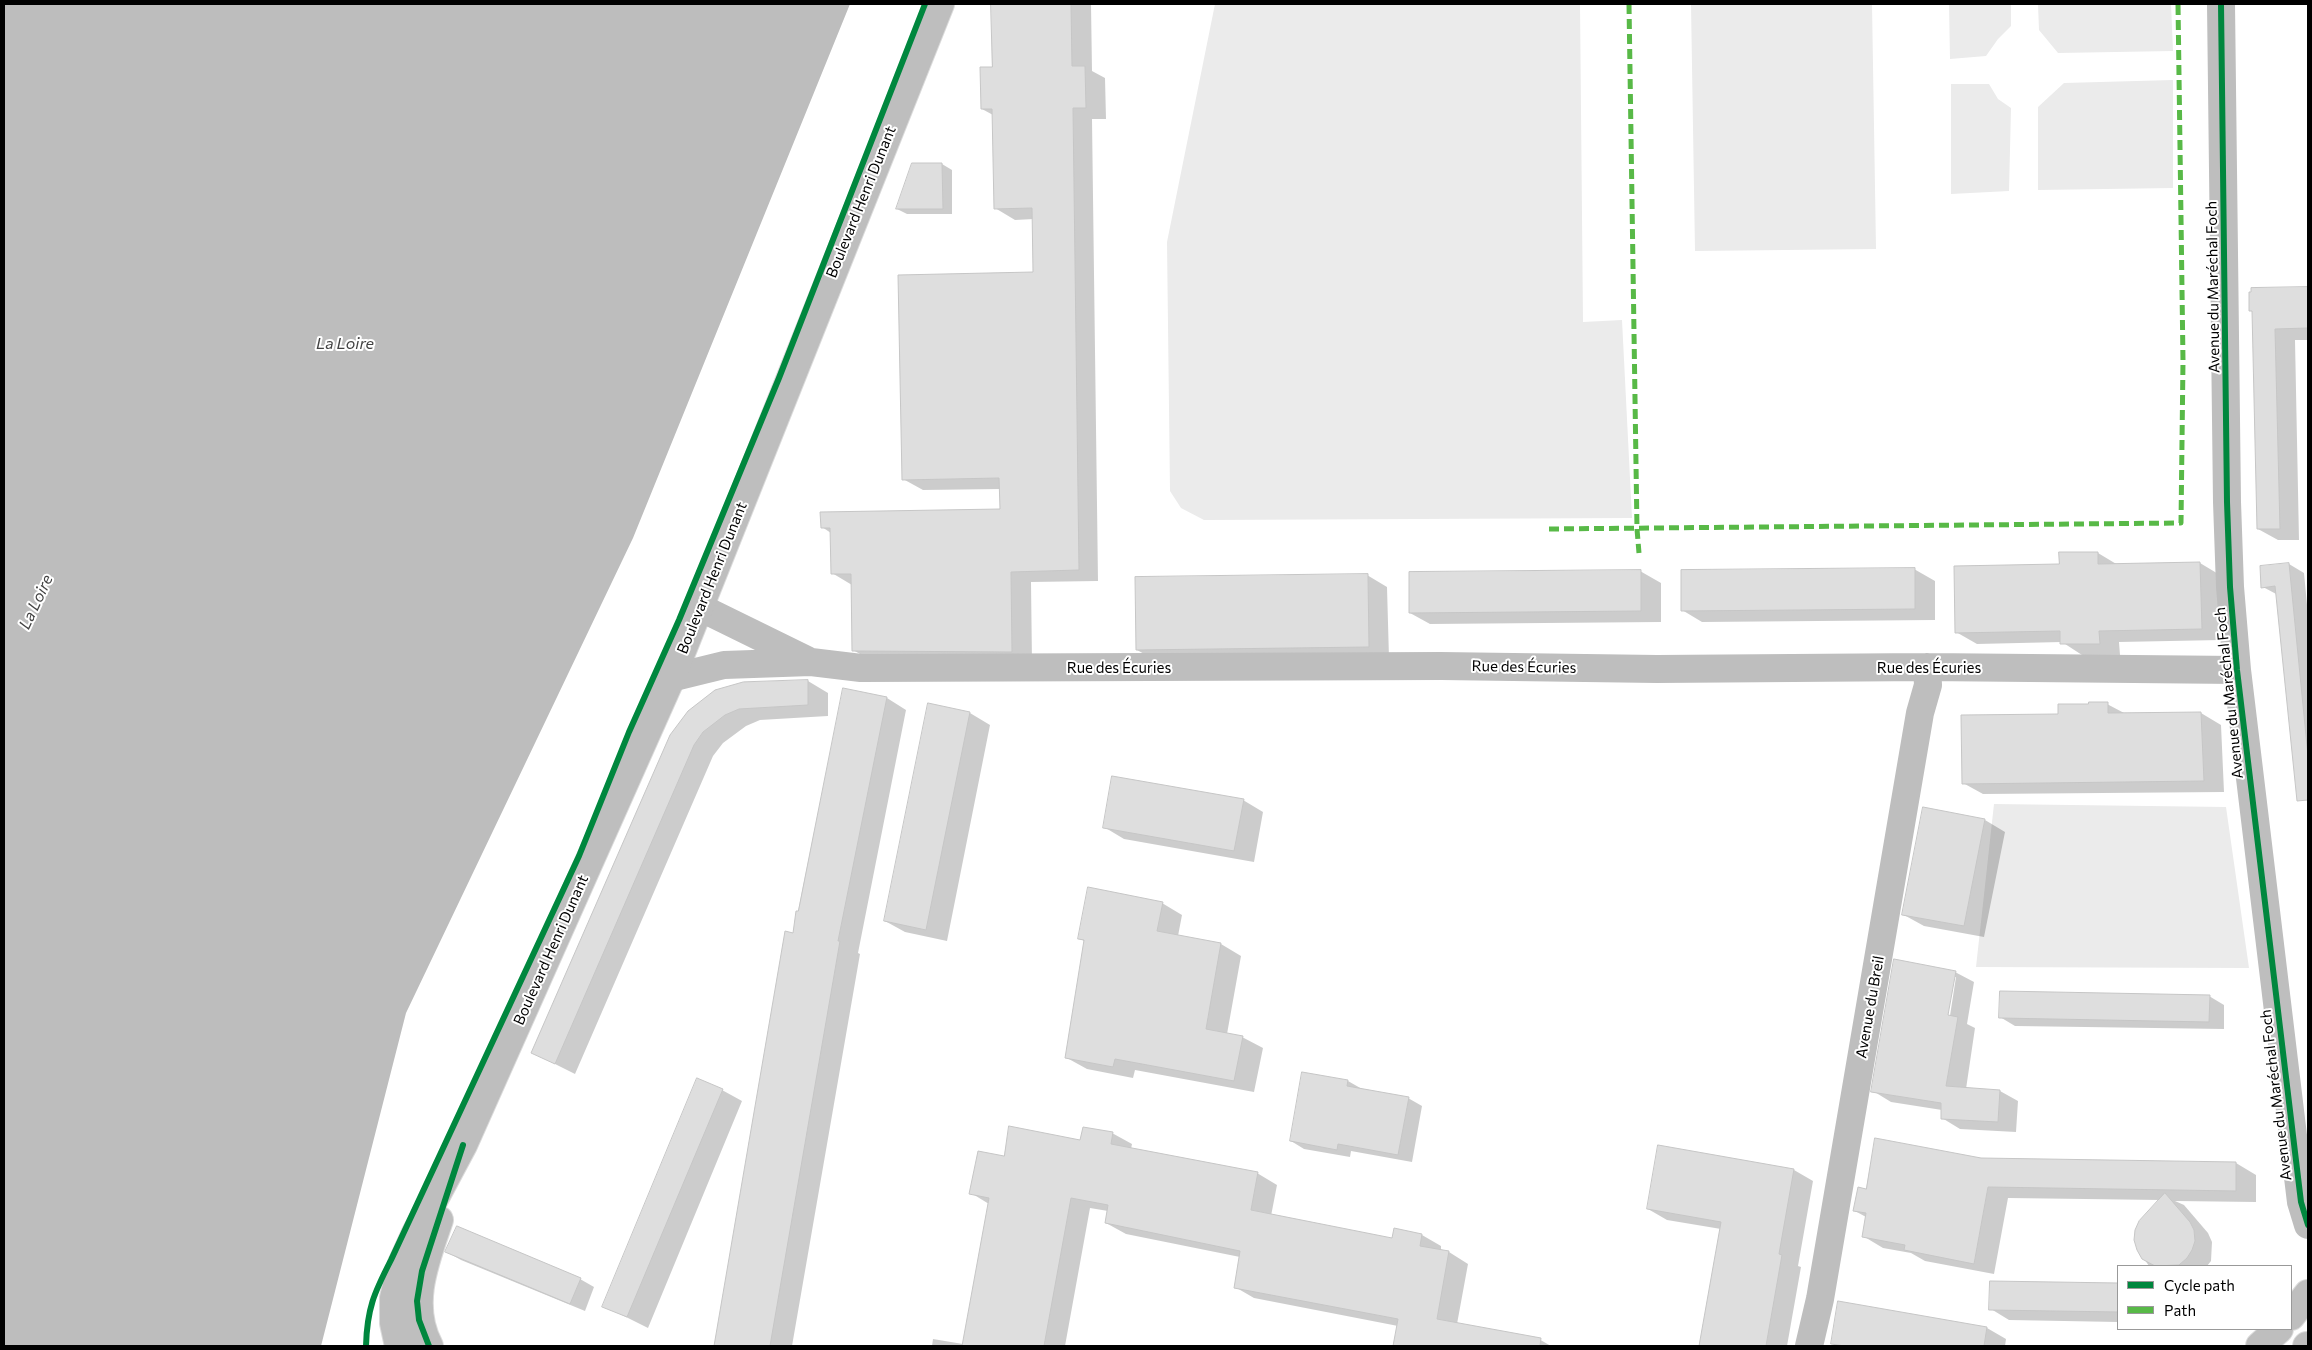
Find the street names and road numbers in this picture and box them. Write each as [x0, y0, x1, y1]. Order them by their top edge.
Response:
street label: Boulevard Henri Dunant [822, 123, 900, 281]
street label: Avenue du Maréchal Foch [2202, 201, 2224, 373]
street label: Boulevard Henri Dunant [673, 499, 751, 657]
street label: Avenue du Maréchal Foch [2211, 606, 2247, 780]
street label: Rue des Écuries [1472, 657, 1576, 677]
street label: Rue des Écuries [1067, 659, 1171, 677]
street label: Rue des Écuries [1877, 659, 1981, 677]
street label: Boulevard Henri Dunant [510, 872, 592, 1028]
street label: Avenue du Breil [1852, 954, 1888, 1060]
street label: Avenue du Maréchal Foch [2257, 1008, 2295, 1182]

